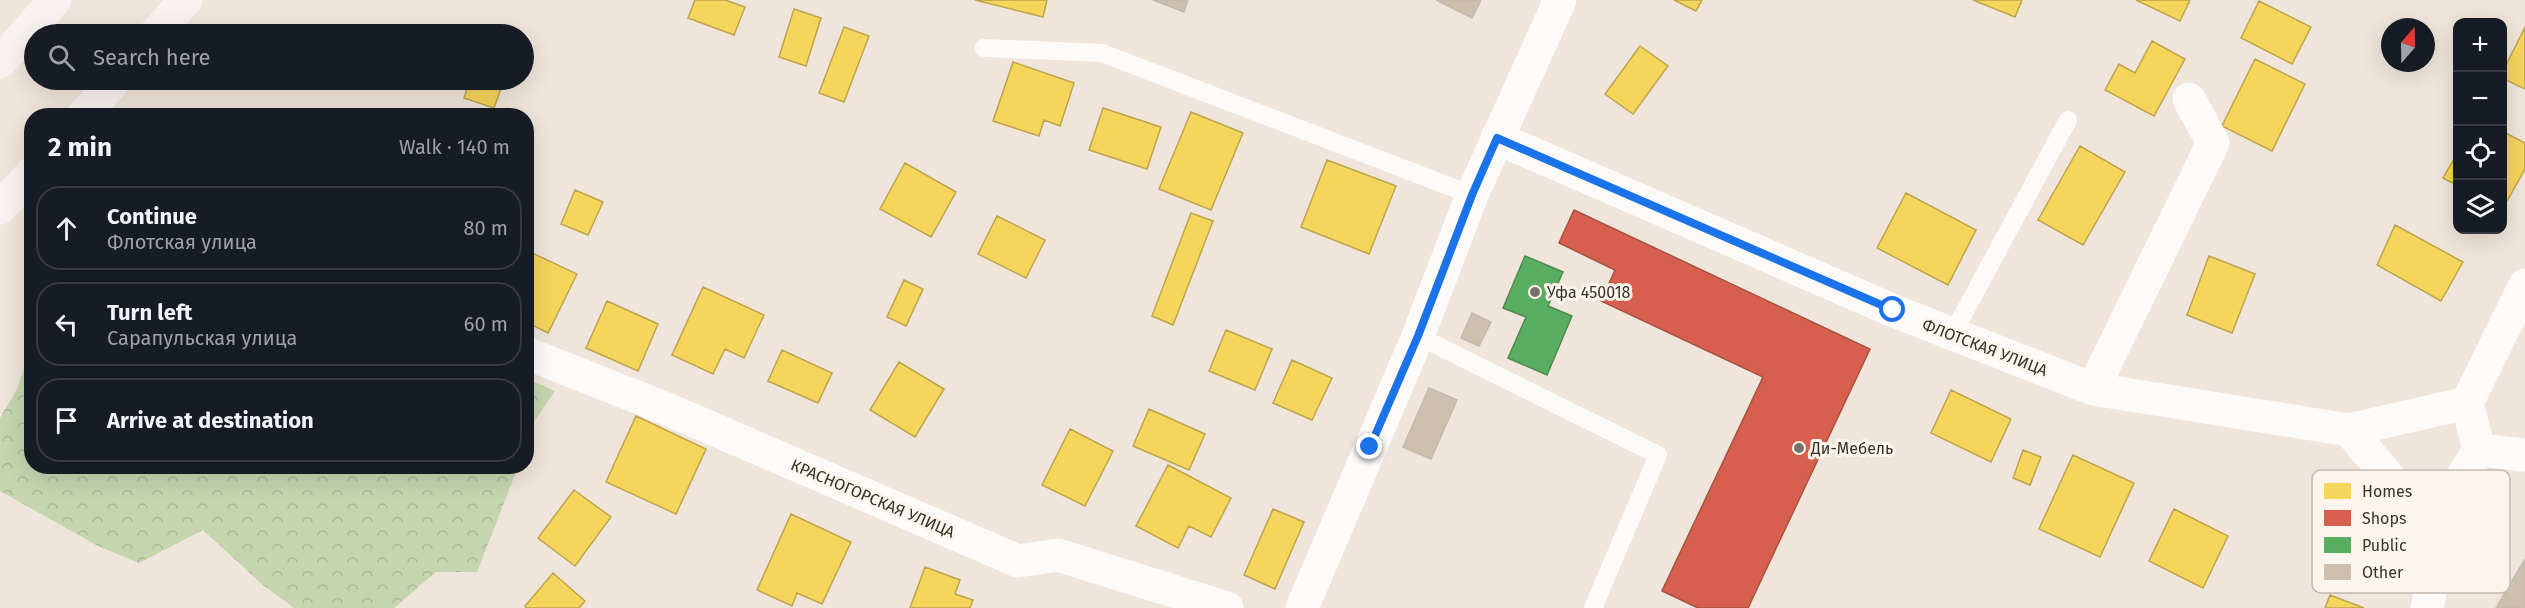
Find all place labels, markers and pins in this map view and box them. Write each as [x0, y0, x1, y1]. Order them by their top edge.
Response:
place label: Уфа 450018 [1547, 283, 1631, 302]
marker: Уфа 450018 [1528, 285, 1542, 299]
place label: Ди-Мебель [1810, 439, 1893, 458]
marker: Ди-Мебель [1792, 441, 1806, 455]

